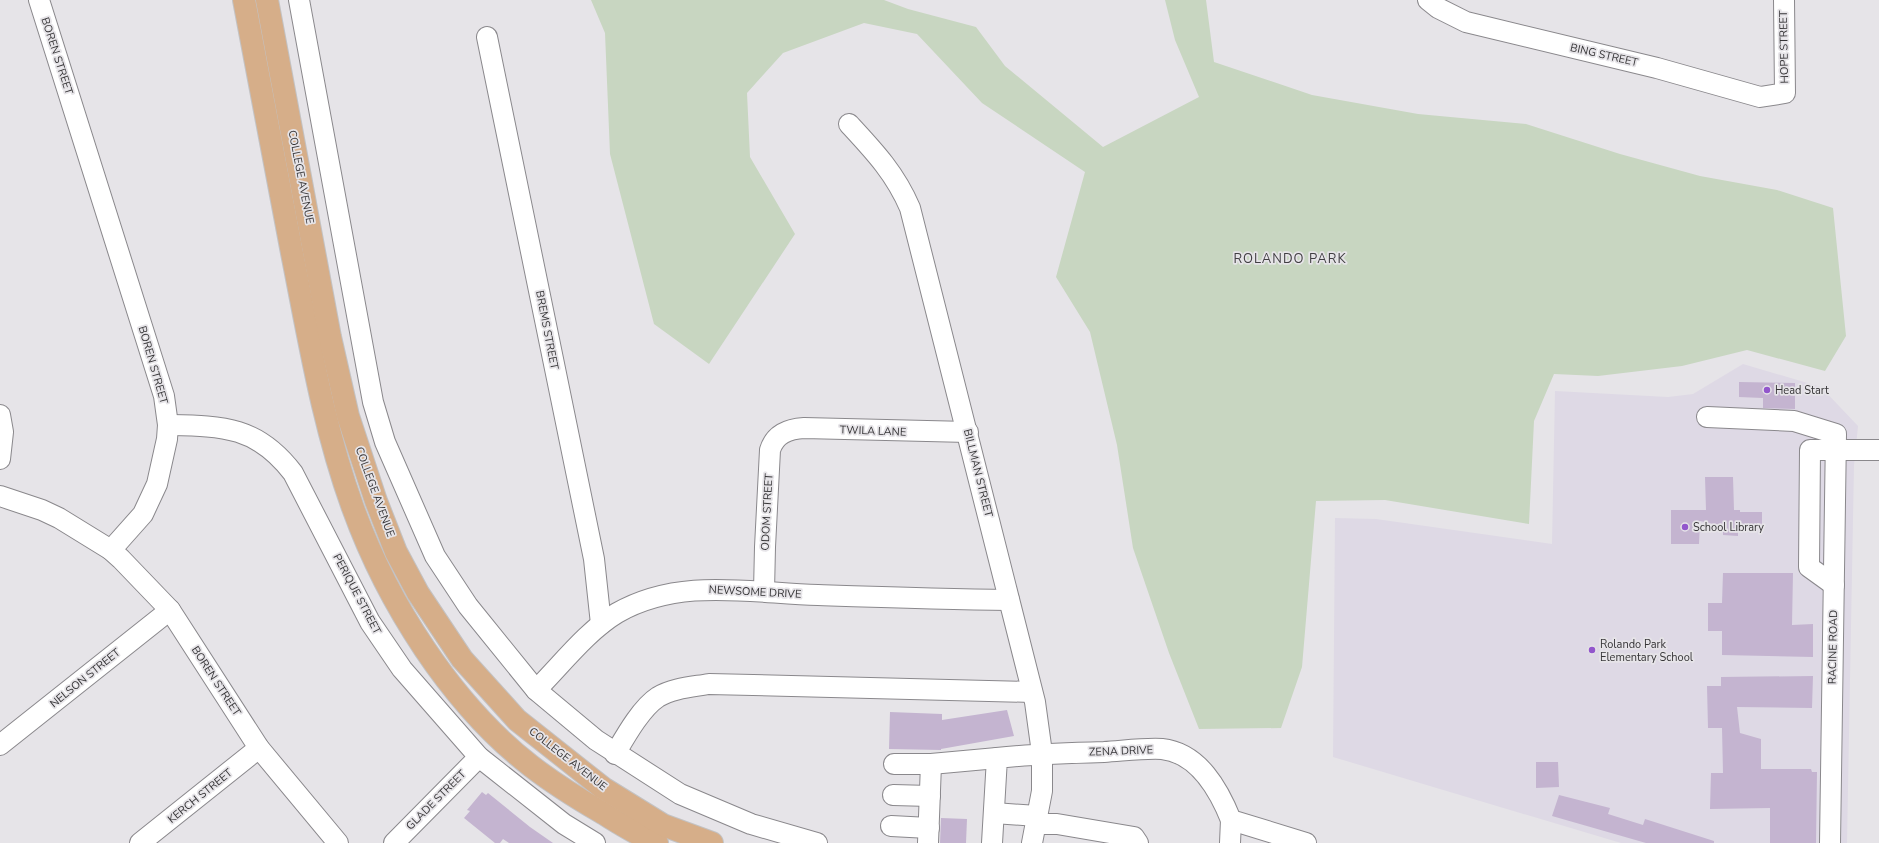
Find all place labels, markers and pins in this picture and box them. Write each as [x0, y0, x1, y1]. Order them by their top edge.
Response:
place label: Head Start [1775, 383, 1829, 398]
marker: Head Start [1762, 385, 1772, 395]
place label: School Library [1693, 520, 1764, 535]
marker: School Library [1680, 522, 1690, 532]
place label: Rolando Park Elementary School [1600, 637, 1694, 665]
marker: Rolando Park Elementary School [1587, 645, 1597, 655]

